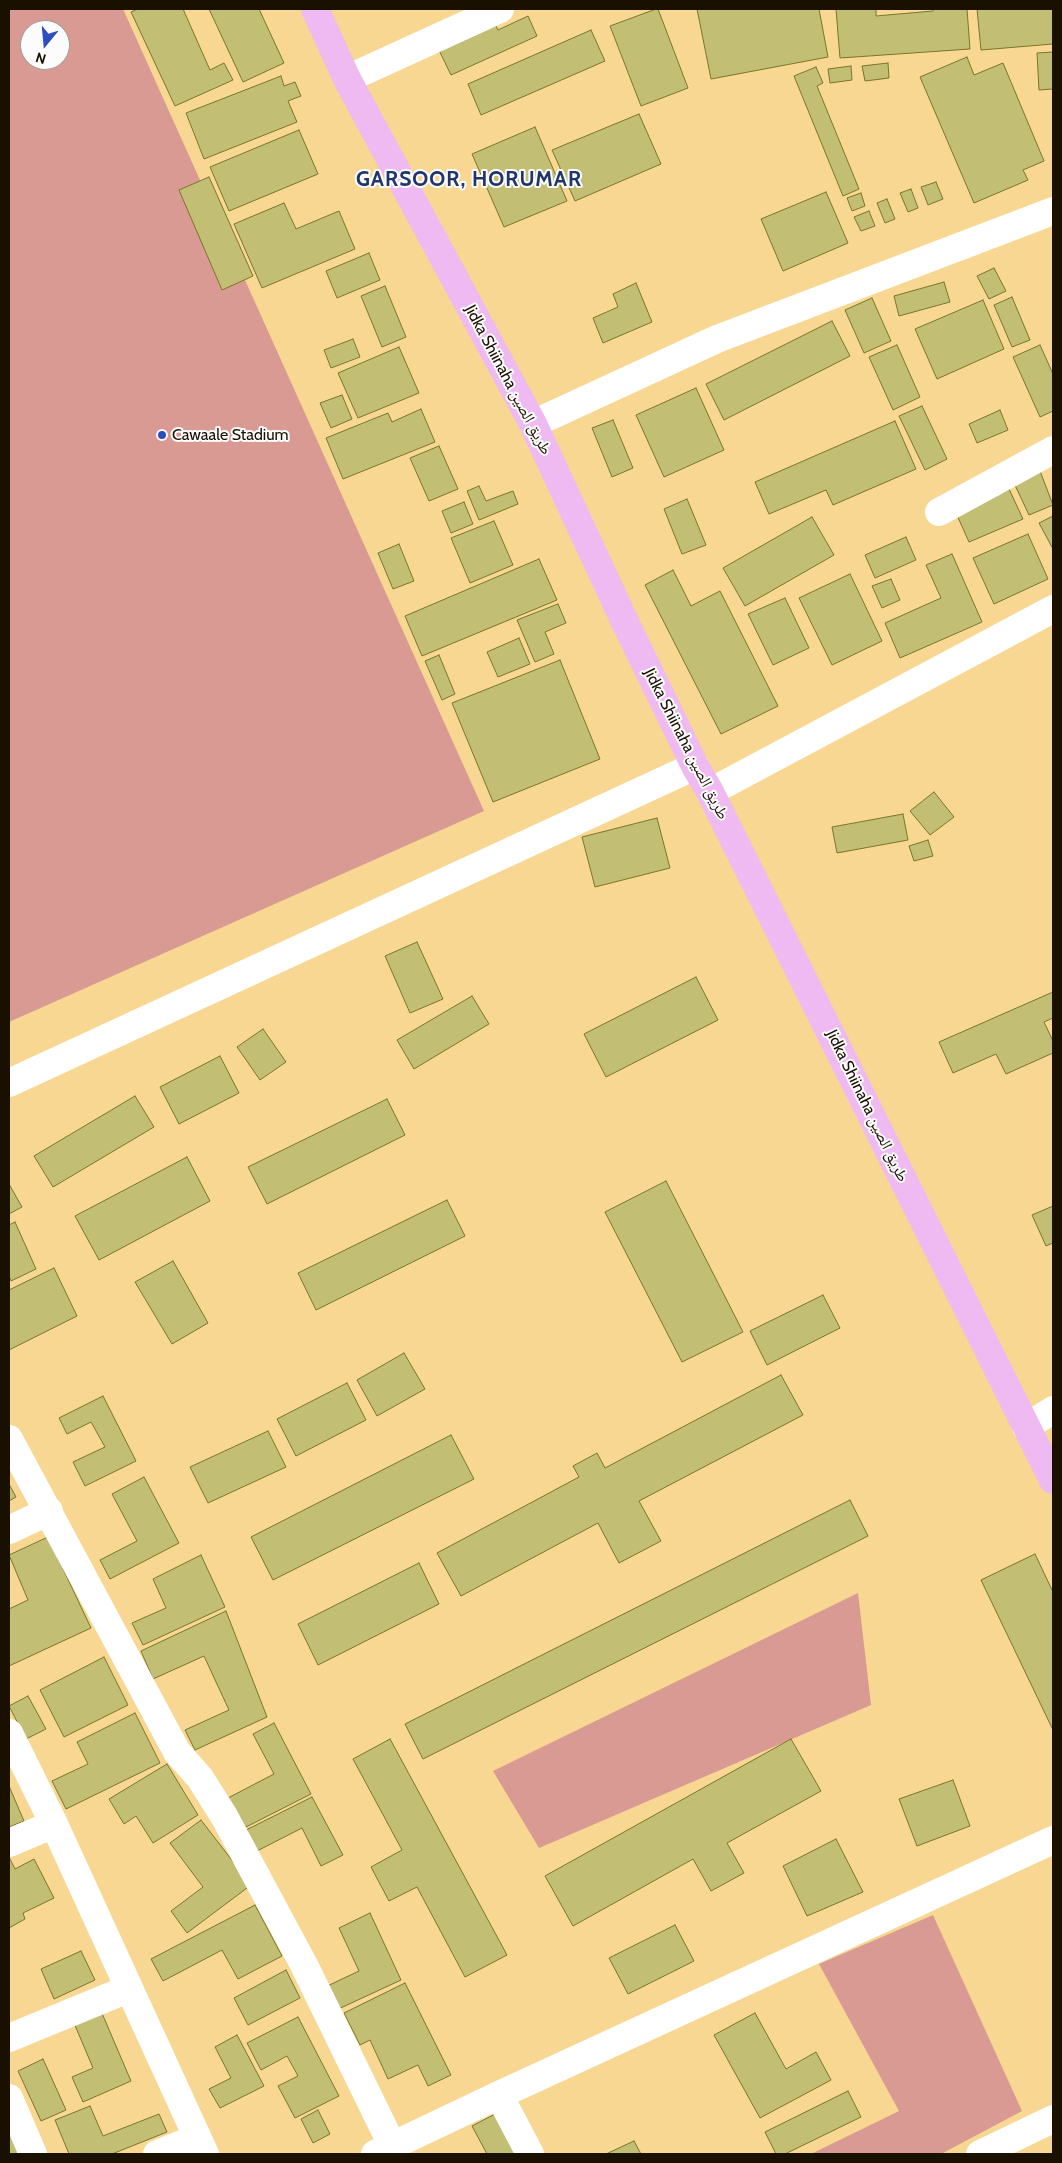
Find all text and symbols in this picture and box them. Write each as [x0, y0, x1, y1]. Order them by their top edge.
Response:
north arrow [20, 20, 70, 70]
text: N [34, 48, 48, 68]
district label: GARSOOR, HORUMAR [354, 167, 584, 193]
street label: Jidka Shiinaha طريق الصين [460, 302, 556, 458]
place label: Cawaale Stadium [172, 425, 289, 445]
marker: Cawaale Stadium [156, 429, 168, 441]
street label: Jidka Shiinaha طريق الصين [640, 665, 732, 823]
street label: Jidka Shiinaha طريق الصين [822, 1027, 912, 1185]

